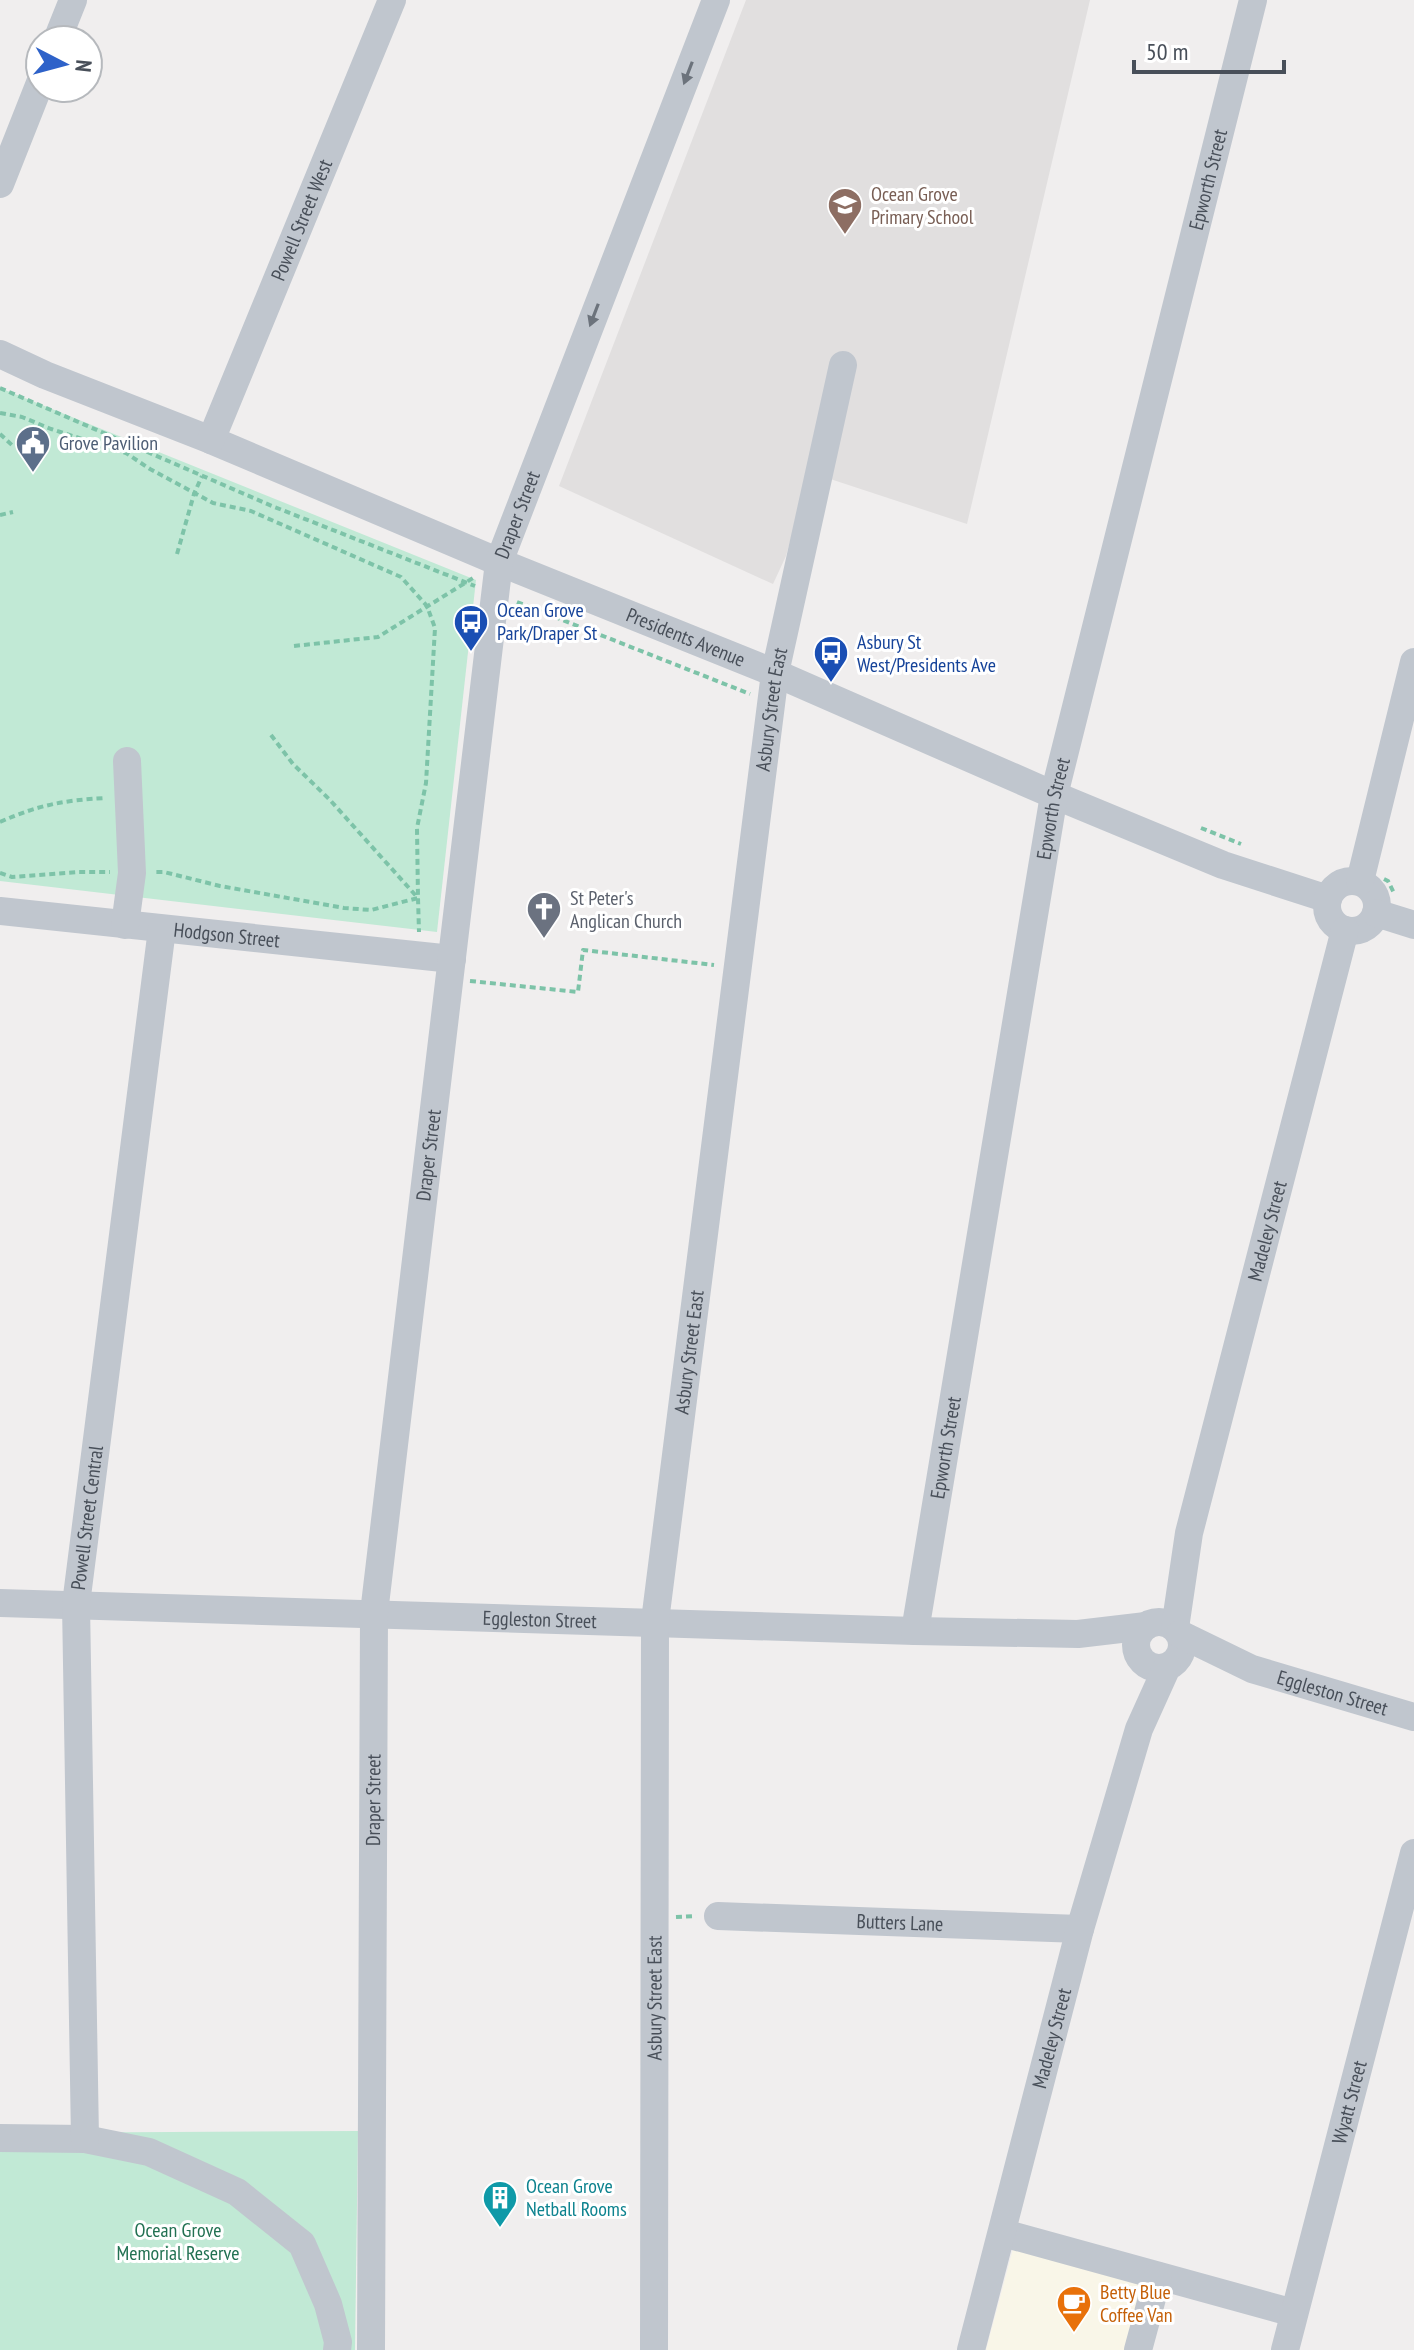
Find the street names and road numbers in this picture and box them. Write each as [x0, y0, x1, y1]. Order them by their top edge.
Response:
street label: Epworth Street [1183, 126, 1233, 233]
street label: Powell Street West [265, 155, 338, 284]
street label: Draper Street [489, 467, 546, 562]
street label: Presidents Avenue [623, 602, 749, 673]
street label: Asbury Street East [750, 644, 793, 773]
street label: Epworth Street [1030, 754, 1076, 861]
street label: Hodgson Street [172, 917, 282, 954]
street label: Draper Street [410, 1107, 447, 1203]
street label: Madeley Street [1242, 1177, 1293, 1284]
street label: Asbury Street East [668, 1288, 710, 1416]
street label: Epworth Street [924, 1394, 967, 1501]
street label: Powell Street Central [65, 1444, 109, 1592]
street label: Eggleston Street [482, 1605, 598, 1634]
street label: Eggleston Street [1274, 1664, 1391, 1722]
street label: Draper Street [360, 1753, 386, 1846]
street label: Butters Lane [856, 1908, 944, 1937]
street label: Asbury Street East [641, 1935, 668, 2060]
street label: Madeley Street [1026, 1985, 1077, 2091]
street label: Wyatt Street [1326, 2057, 1373, 2147]

